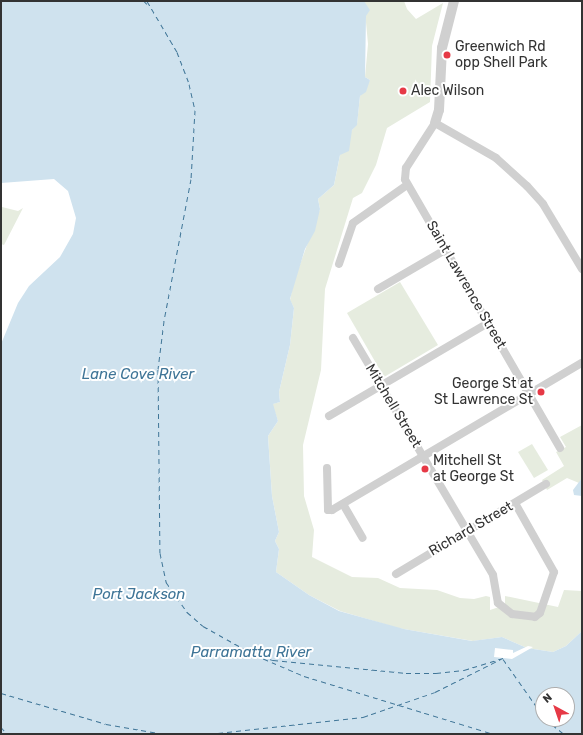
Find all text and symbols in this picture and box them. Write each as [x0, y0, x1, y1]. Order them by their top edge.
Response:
place label: Greenwich Rd opp Shell Park [455, 39, 548, 72]
marker: Greenwich Rd opp Shell Park [442, 50, 452, 60]
place label: Alec Wilson [411, 83, 484, 99]
marker: Alec Wilson [398, 86, 408, 96]
street label: Saint Lawrence Street [423, 218, 509, 352]
street label: Mitchell Street [361, 361, 425, 451]
water label: Lane Cove River [82, 366, 194, 384]
place label: George St at St Lawrence St [434, 376, 533, 408]
marker: George St at St Lawrence St [536, 387, 546, 397]
place label: Mitchell St at George St [433, 453, 514, 486]
marker: Mitchell St at George St [420, 464, 430, 474]
street label: Richard Street [426, 498, 516, 560]
water label: Port Jackson [93, 586, 185, 604]
water label: Parramatta River [191, 644, 311, 662]
north arrow [535, 687, 575, 727]
text: N [540, 691, 555, 706]

